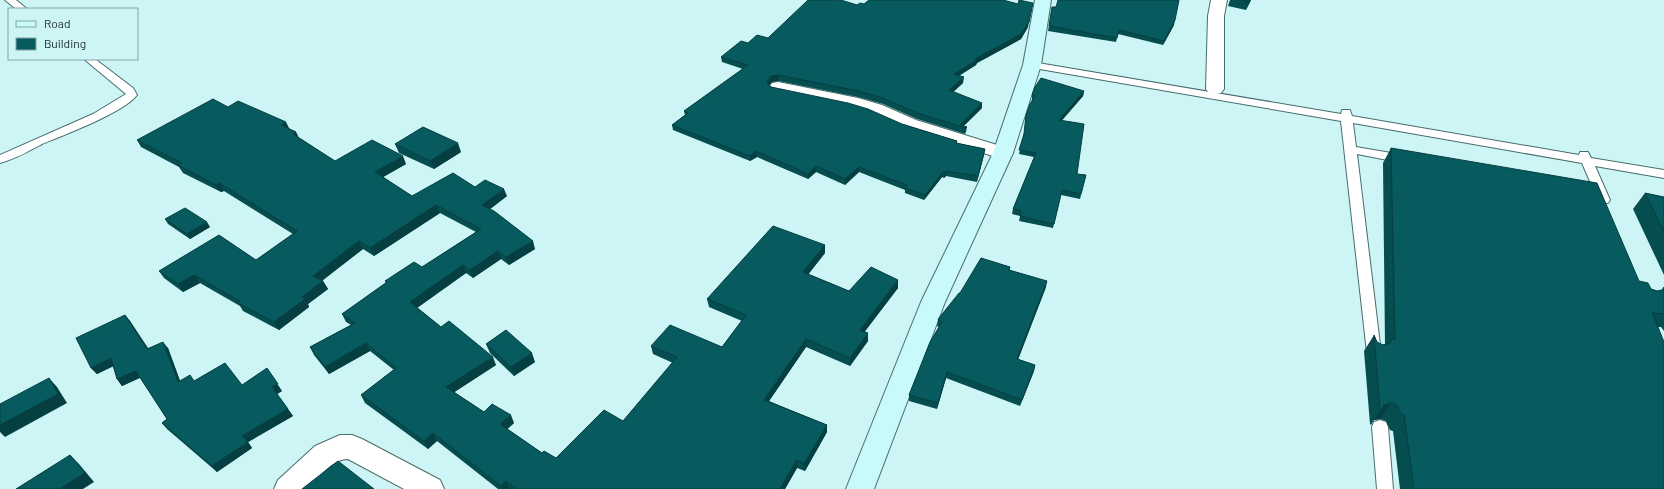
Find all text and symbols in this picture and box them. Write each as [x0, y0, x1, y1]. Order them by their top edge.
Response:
legend [8, 8, 138, 60]
text: Road [44, 16, 71, 30]
text: Building [44, 36, 86, 50]

